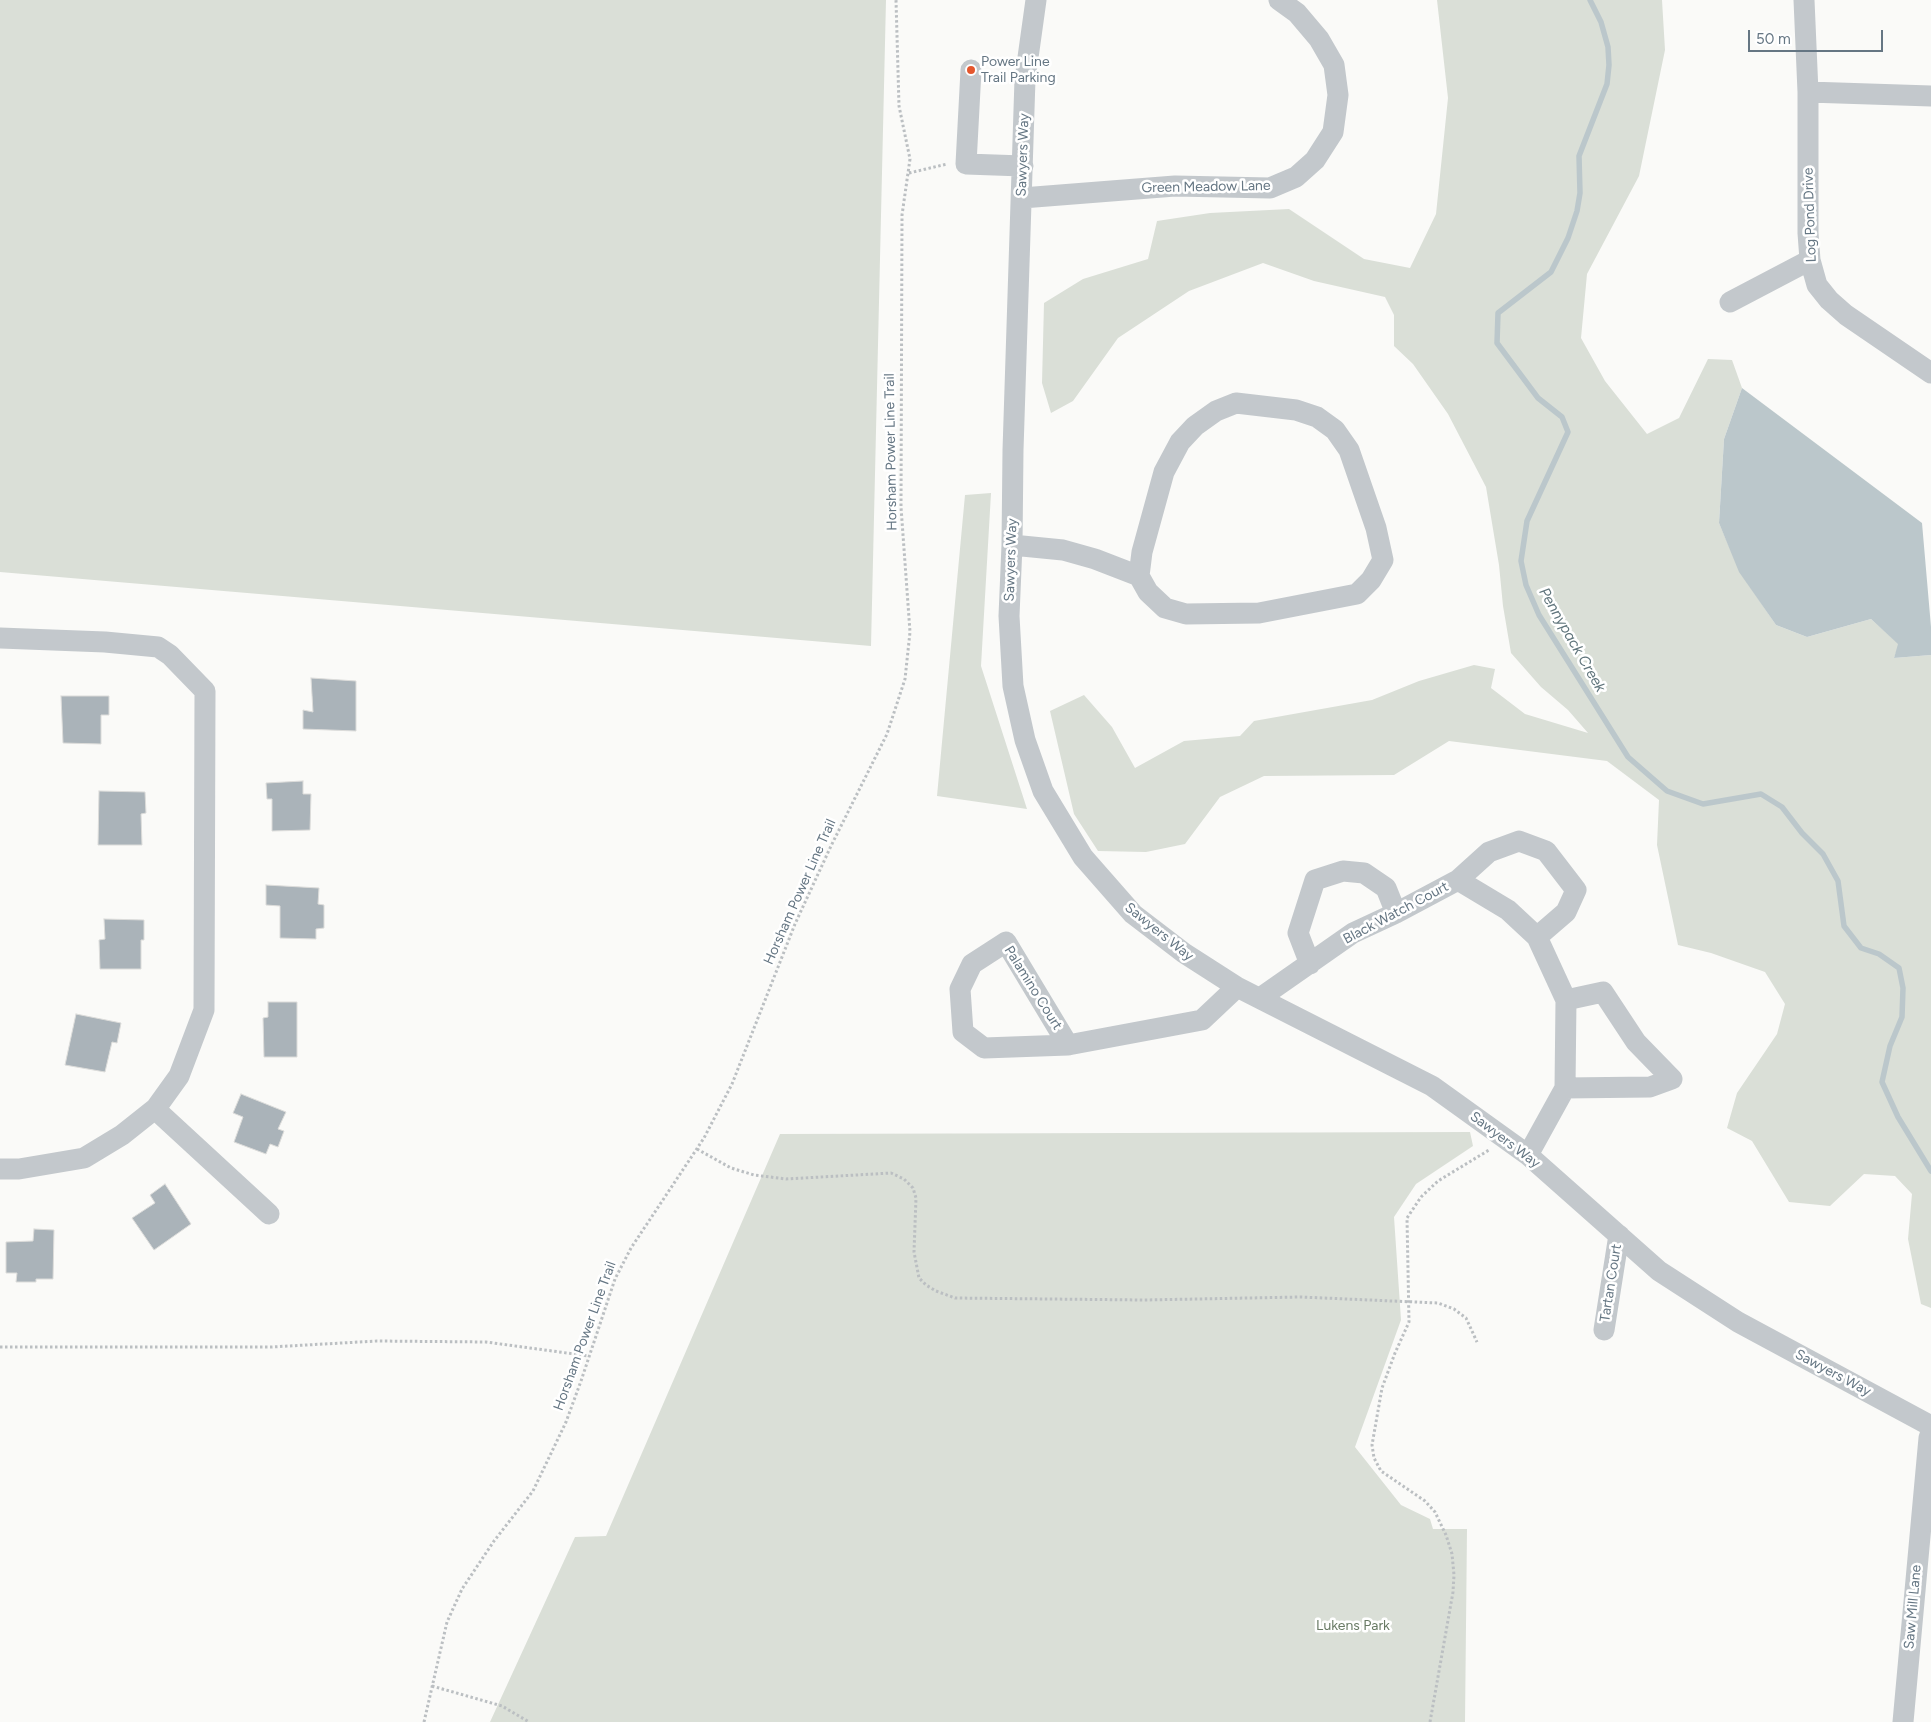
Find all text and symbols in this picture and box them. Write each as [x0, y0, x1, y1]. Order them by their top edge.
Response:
scale bar [1751, 20, 1886, 52]
text: 50 m [1756, 30, 1791, 48]
place label: Power Line Trail Parking [981, 54, 1056, 86]
marker: Power Line Trail Parking [965, 64, 977, 76]
street label: Sawyers Way [1013, 113, 1033, 197]
street label: Log Pond Drive [1800, 167, 1820, 263]
street label: Green Meadow Lane [1141, 177, 1271, 197]
street label: Horsham Power Line Trail [881, 373, 901, 531]
street label: Sawyers Way [1001, 518, 1021, 602]
water label: Pennypack Creek [1535, 585, 1609, 695]
street label: Horsham Power Line Trail [760, 817, 840, 967]
street label: Black Watch Court [1341, 878, 1451, 948]
street label: Sawyers Way [1121, 899, 1197, 965]
street label: Palamino Court [1000, 943, 1066, 1033]
street label: Sawyers Way [1467, 1108, 1543, 1172]
street label: Tartan Court [1597, 1243, 1625, 1323]
street label: Horsham Power Line Trail [550, 1259, 620, 1413]
street label: Sawyers Way [1792, 1346, 1874, 1400]
street label: Saw Mill Lane [1901, 1564, 1925, 1650]
park label: Lukens Park [1316, 1618, 1390, 1634]

